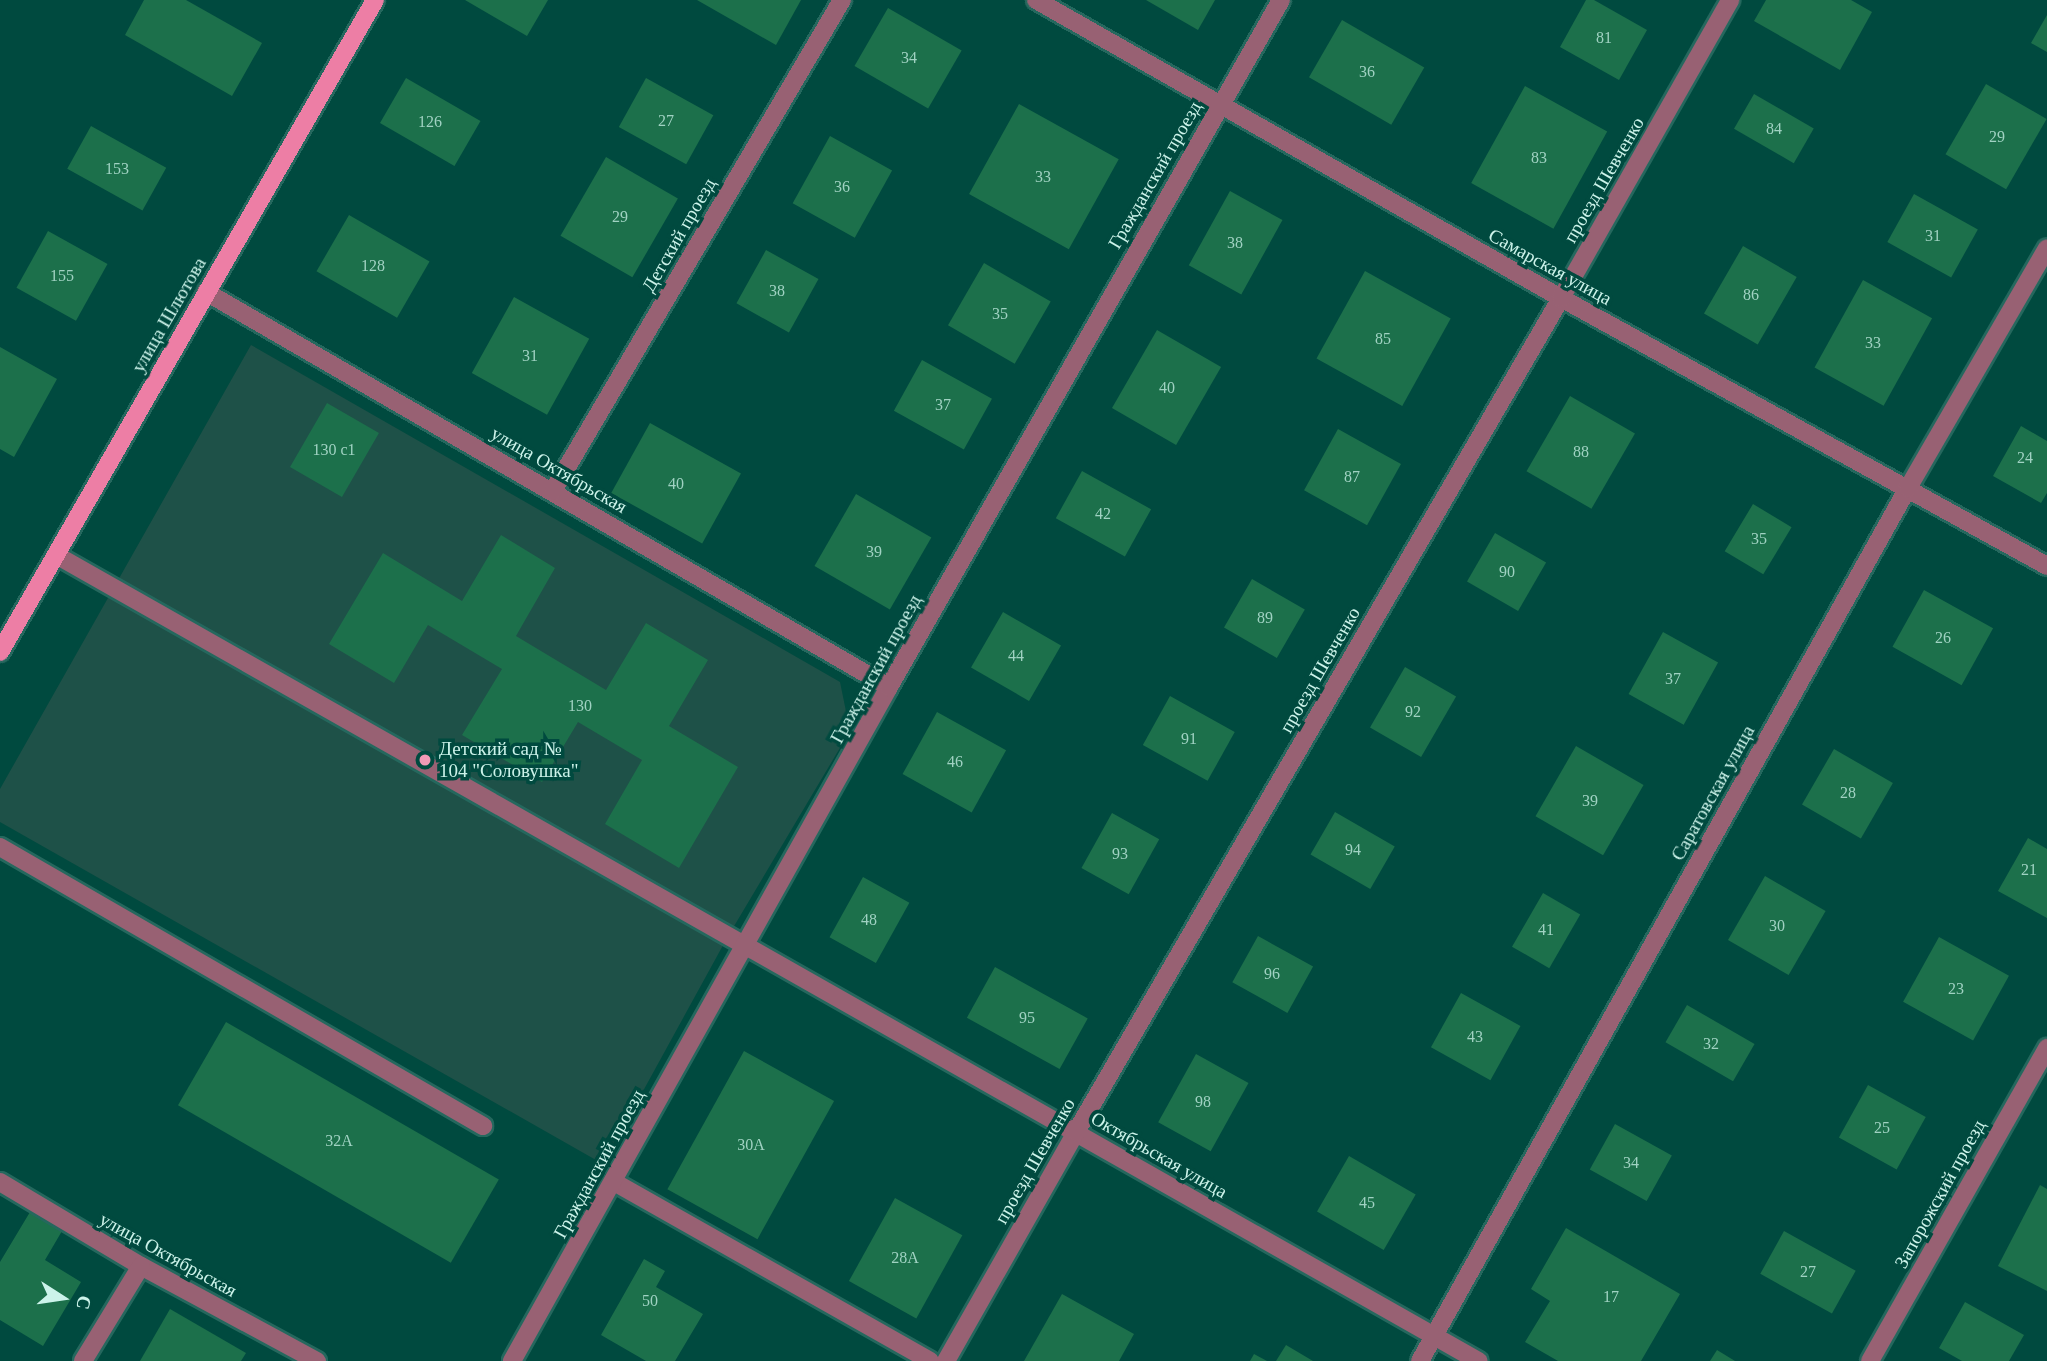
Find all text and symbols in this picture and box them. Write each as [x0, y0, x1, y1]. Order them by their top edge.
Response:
house number: 81 [1596, 28, 1612, 48]
house number: 34 [901, 48, 917, 68]
house number: 36 [1359, 62, 1375, 82]
street label: Гражданский проезд [1103, 97, 1207, 253]
house number: 27 [658, 111, 674, 131]
house number: 126 [418, 112, 442, 132]
street label: проезд Шевченко [1559, 113, 1649, 247]
house number: 84 [1766, 119, 1782, 139]
house number: 29 [1989, 127, 2005, 147]
house number: 83 [1531, 148, 1547, 168]
house number: 153 [105, 159, 129, 179]
house number: 33 [1035, 167, 1051, 187]
street label: Детский проезд [637, 174, 721, 296]
house number: 36 [834, 177, 850, 197]
house number: 29 [612, 207, 628, 227]
street label: Самарская улица [1484, 224, 1616, 310]
house number: 31 [1925, 226, 1941, 246]
house number: 38 [1227, 233, 1243, 253]
street label: улица Шлютова [127, 253, 211, 377]
house number: 128 [361, 256, 385, 276]
house number: 155 [50, 266, 74, 286]
house number: 38 [769, 281, 785, 301]
house number: 86 [1743, 285, 1759, 305]
house number: 35 [992, 304, 1008, 324]
house number: 85 [1375, 329, 1391, 349]
house number: 33 [1865, 333, 1881, 353]
house number: 31 [522, 346, 538, 366]
house number: 40 [1159, 378, 1175, 398]
house number: 37 [935, 395, 951, 415]
street label: улица Октябрьская [487, 422, 631, 518]
house number: 130 с1 [312, 440, 356, 460]
house number: 88 [1573, 442, 1589, 462]
house number: 24 [2017, 448, 2033, 468]
house number: 87 [1344, 467, 1360, 487]
house number: 40 [668, 474, 684, 494]
house number: 42 [1095, 504, 1111, 524]
house number: 35 [1751, 529, 1767, 549]
house number: 39 [866, 542, 882, 562]
house number: 90 [1499, 562, 1515, 582]
street label: Гражданский проезд [826, 591, 926, 747]
street label: проезд Шевченко [1275, 603, 1365, 737]
house number: 89 [1257, 608, 1273, 628]
house number: 26 [1935, 628, 1951, 648]
house number: 44 [1008, 646, 1024, 666]
house number: 37 [1665, 669, 1681, 689]
house number: 130 [568, 696, 592, 716]
house number: 92 [1405, 702, 1421, 722]
street label: Саратовская улица [1666, 721, 1760, 865]
house number: 91 [1181, 729, 1197, 749]
place label: Детский сад № 104 "Соловушка" [439, 738, 578, 782]
marker: Детский сад № 104 "Соловушка" [417, 752, 433, 768]
house number: 46 [947, 752, 963, 772]
house number: 28 [1840, 783, 1856, 803]
house number: 39 [1582, 791, 1598, 811]
house number: 94 [1345, 840, 1361, 860]
house number: 93 [1112, 844, 1128, 864]
house number: 21 [2021, 860, 2037, 880]
house number: 48 [861, 910, 877, 930]
house number: 30 [1769, 916, 1785, 936]
house number: 41 [1538, 920, 1554, 940]
house number: 96 [1264, 964, 1280, 984]
house number: 23 [1948, 979, 1964, 999]
house number: 95 [1019, 1008, 1035, 1028]
house number: 43 [1467, 1027, 1483, 1047]
house number: 32 [1703, 1034, 1719, 1054]
street label: Гражданский проезд [549, 1086, 649, 1242]
house number: 98 [1195, 1092, 1211, 1112]
street label: проезд Шевченко [990, 1094, 1080, 1228]
street label: Октябрьская улица [1087, 1107, 1231, 1203]
street label: Запорожский проезд [1890, 1116, 1990, 1272]
house number: 25 [1874, 1118, 1890, 1138]
house number: 32А [325, 1131, 353, 1151]
house number: 30А [737, 1135, 765, 1155]
house number: 34 [1623, 1153, 1639, 1173]
house number: 45 [1359, 1193, 1375, 1213]
street label: улица Октябрьская [95, 1208, 241, 1302]
house number: 28А [891, 1248, 919, 1268]
house number: 27 [1800, 1262, 1816, 1282]
north arrow [28, 1263, 98, 1333]
house number: 17 [1603, 1287, 1619, 1307]
house number: 50 [642, 1291, 658, 1311]
text: С [72, 1294, 96, 1311]

